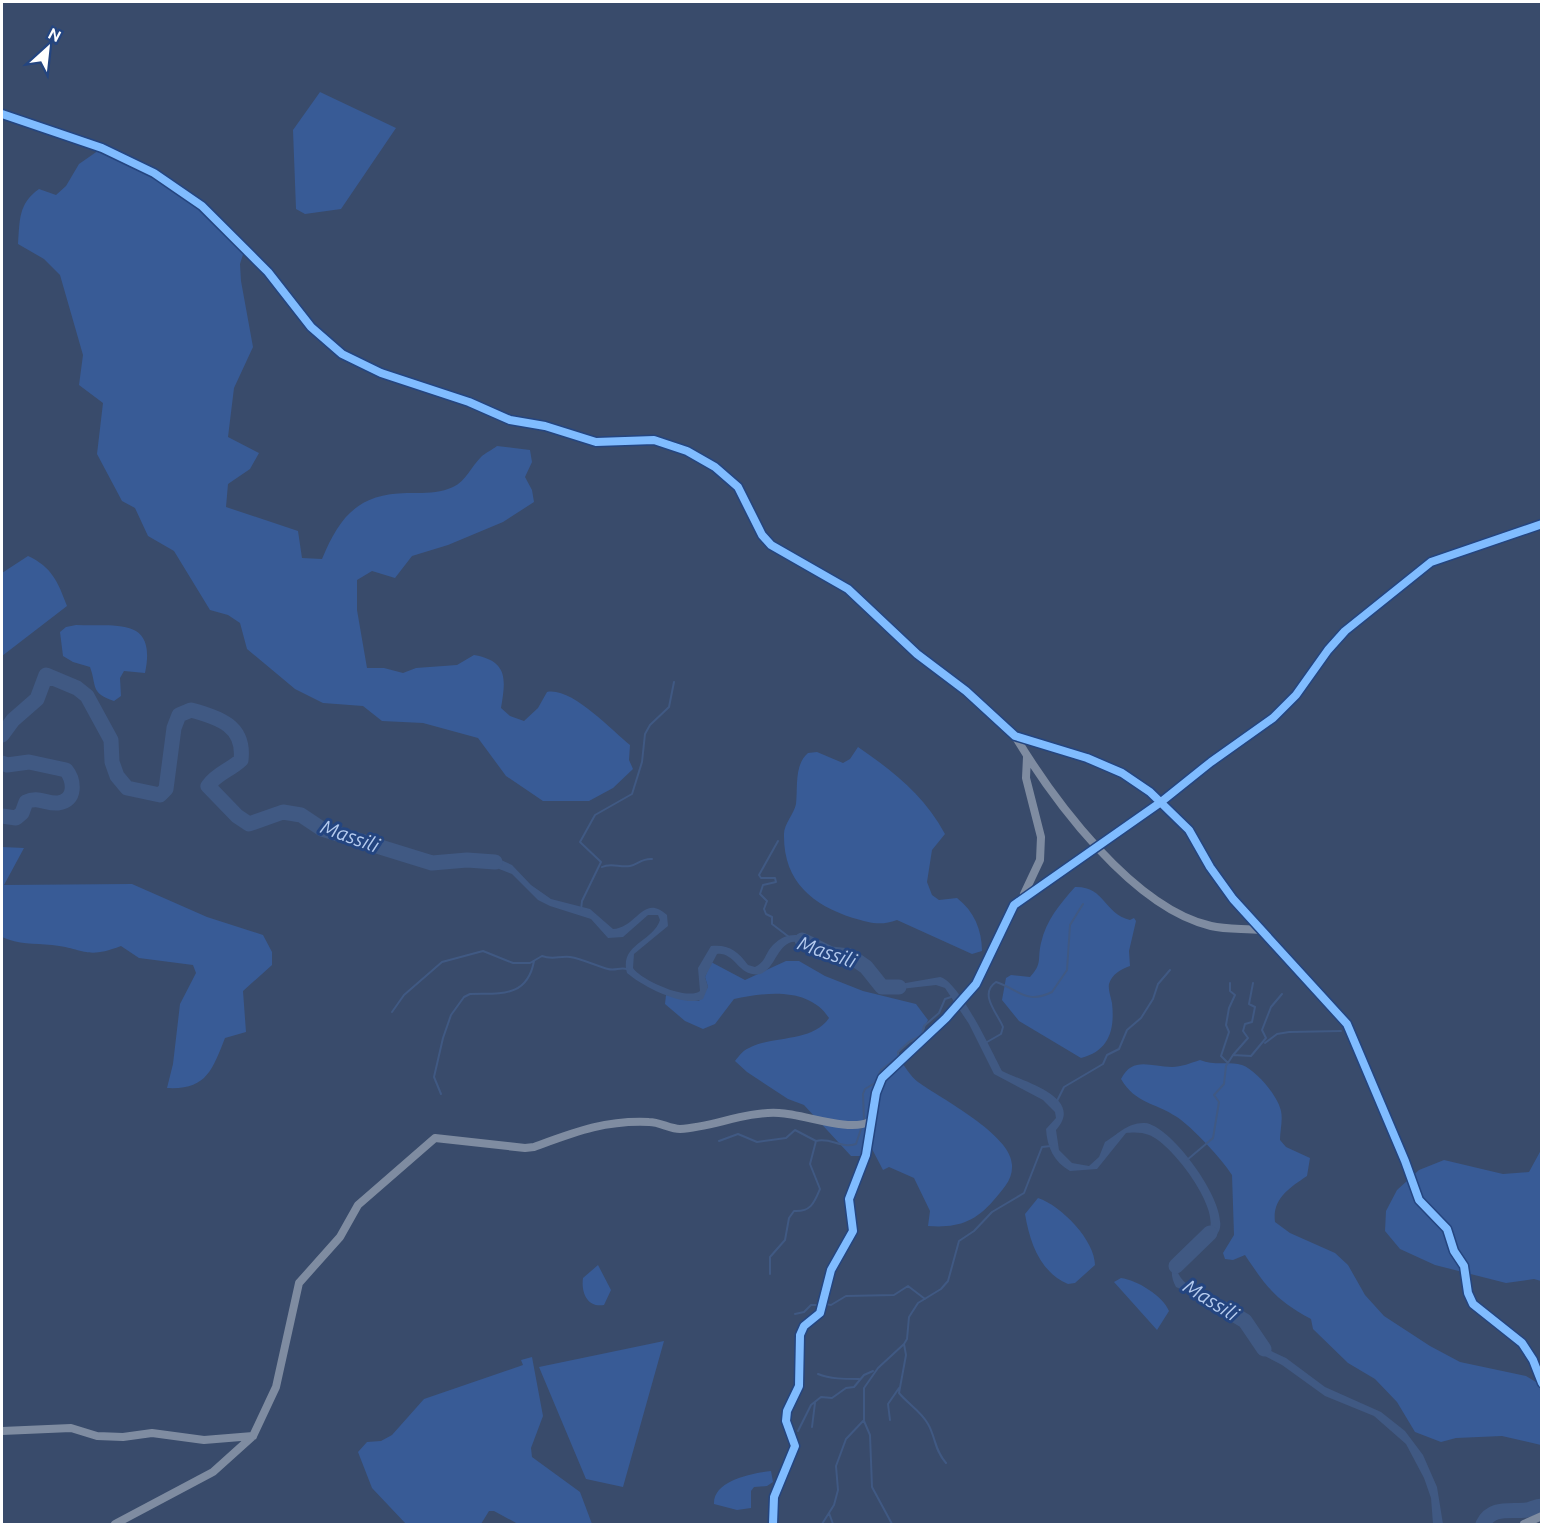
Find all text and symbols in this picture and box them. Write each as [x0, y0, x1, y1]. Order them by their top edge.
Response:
north arrow [18, 18, 78, 78]
text: N [45, 24, 64, 45]
water label: Massili [318, 814, 383, 857]
water label: Massili [795, 931, 860, 973]
water label: Massili [1180, 1274, 1244, 1326]

